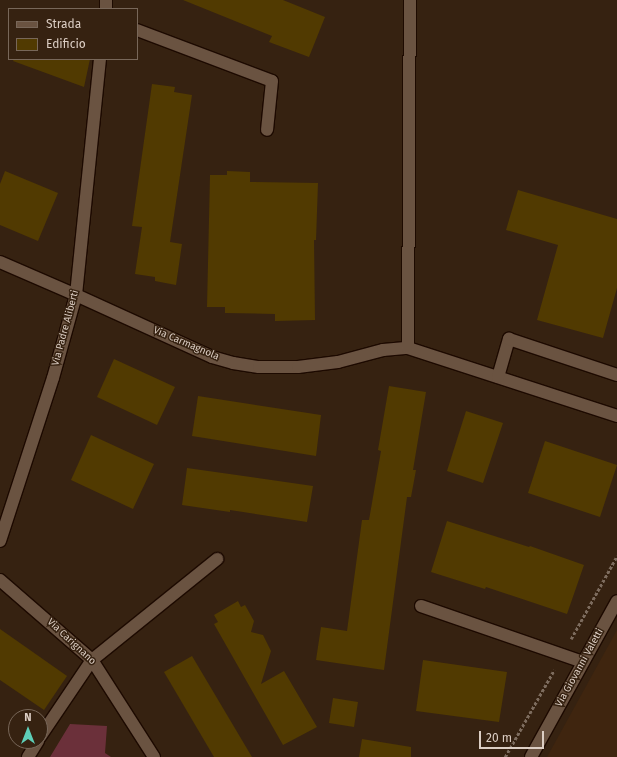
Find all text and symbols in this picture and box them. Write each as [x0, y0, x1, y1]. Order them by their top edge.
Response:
legend [8, 8, 138, 60]
text: Strada [46, 17, 81, 31]
text: Edificio [46, 37, 86, 51]
street label: Via Padre Aliberti [50, 289, 82, 367]
street label: Via Carmagnola [151, 325, 221, 363]
street label: Via Carignano [44, 616, 98, 668]
street label: Via Giovanni Valetti [554, 627, 606, 709]
north arrow [8, 709, 48, 749]
text: N [24, 711, 32, 724]
scale bar [481, 723, 546, 749]
text: 20 m [486, 731, 512, 745]

